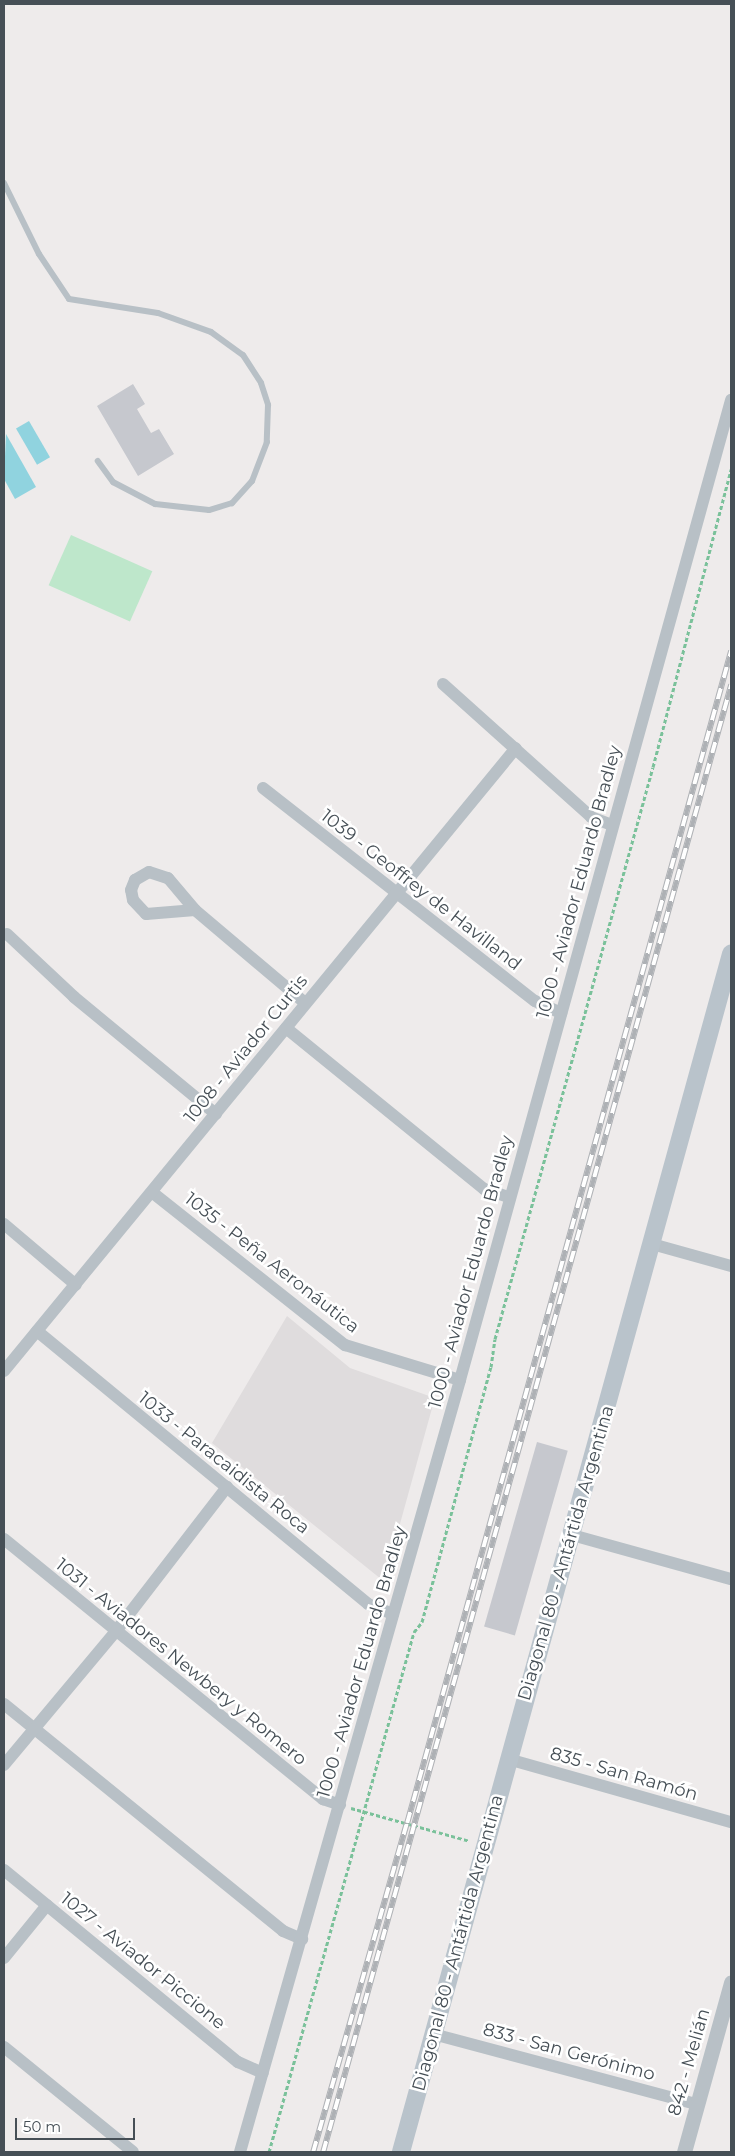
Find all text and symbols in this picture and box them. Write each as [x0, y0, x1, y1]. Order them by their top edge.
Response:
street label: 1000 - Aviador Eduardo Bradley [532, 743, 626, 1021]
street label: 1039 - Geoffrey de Havilland [317, 805, 525, 975]
street label: 1008 - Aviador Curtis [180, 971, 312, 1127]
street label: 1000 - Aviador Eduardo Bradley [424, 1133, 518, 1411]
street label: 1035 - Peña Aeronáutica [180, 1188, 364, 1338]
street label: 1033 - Paracaidista Roca [134, 1387, 314, 1539]
street label: Diagonal 80 - Antártida Argentina [513, 1403, 619, 1703]
street label: 1000 - Aviador Eduardo Bradley [313, 1524, 411, 1800]
street label: 1031 - Aviadores Newbery y Romero [51, 1554, 311, 1770]
street label: 835 - San Ramón [548, 1743, 700, 1805]
street label: Diagonal 80 - Antártida Argentina [408, 1792, 508, 2094]
street label: 1027 - Aviador Piccione [56, 1888, 230, 2034]
street label: 842 - Melián [663, 2006, 715, 2118]
street label: 833 - San Gerónimo [481, 2019, 657, 2085]
scale bar [18, 2108, 138, 2140]
text: 50 m [23, 2117, 61, 2136]

